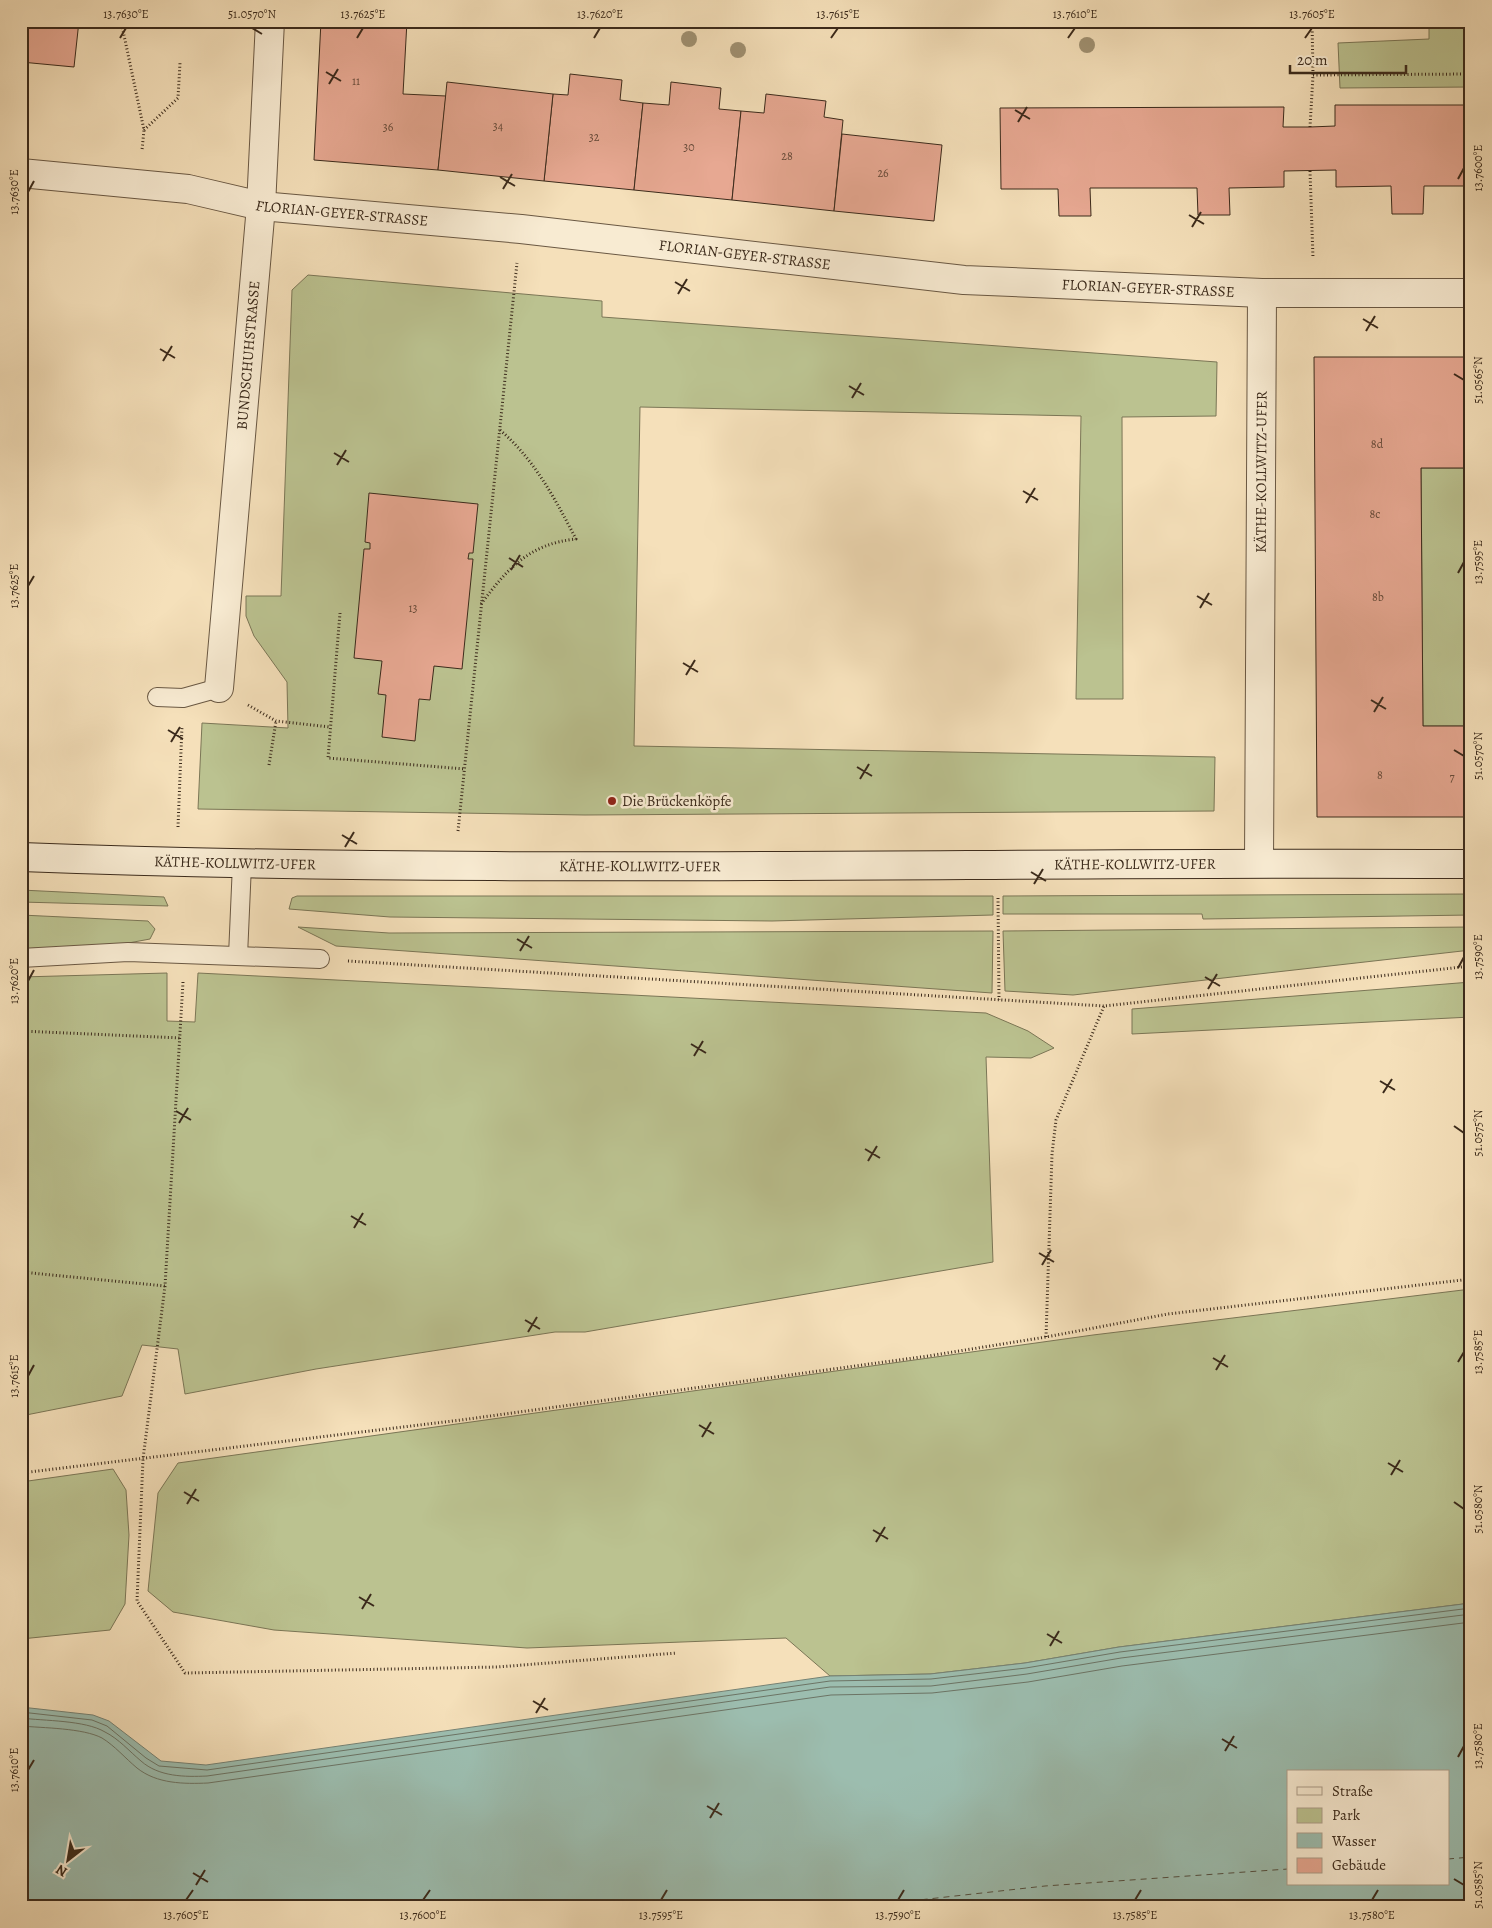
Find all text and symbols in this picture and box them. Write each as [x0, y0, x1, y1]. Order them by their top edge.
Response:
text: 13.7630°E [103, 6, 149, 22]
text: 51.0570°N [228, 6, 276, 22]
text: 13.7625°E [341, 6, 385, 22]
text: 13.7620°E [577, 6, 623, 22]
text: 13.7615°E [816, 6, 860, 22]
text: 13.7610°E [1053, 6, 1097, 22]
text: 13.7605°E [1289, 6, 1335, 22]
scale bar [1290, 42, 1406, 74]
text: 20 m [1297, 50, 1328, 70]
house number: 11 [352, 73, 360, 89]
house number: 34 [493, 118, 504, 134]
house number: 36 [383, 119, 394, 135]
house number: 32 [589, 129, 600, 145]
house number: 30 [683, 139, 695, 155]
text: 13.7600°E [1470, 145, 1486, 191]
house number: 28 [781, 148, 793, 164]
house number: 26 [877, 165, 889, 181]
text: 13.7630°E [6, 169, 22, 215]
street label: FLORIAN-GEYER-STRASSE [254, 195, 429, 231]
street label: FLORIAN-GEYER-STRASSE [658, 235, 832, 275]
street label: FLORIAN-GEYER-STRASSE [1061, 274, 1235, 302]
street label: BUNDSCHUHSTRASSE [232, 280, 264, 431]
text: 51.0565°N [1470, 356, 1486, 404]
street label: KÄTHE-KOLLWITZ-UFER [1251, 390, 1271, 553]
house number: 8d [1371, 436, 1384, 452]
house number: 8c [1370, 506, 1380, 522]
text: 13.7595°E [1470, 540, 1486, 584]
text: 13.7625°E [6, 564, 22, 608]
house number: 8b [1372, 589, 1384, 605]
house number: 13 [408, 600, 418, 616]
text: 51.0570°N [1470, 732, 1486, 780]
house number: 8 [1377, 767, 1383, 783]
house number: 7 [1449, 769, 1455, 785]
place label: Die Brückenköpfe [622, 791, 732, 811]
marker: Die Brückenköpfe [606, 795, 618, 807]
street label: KÄTHE-KOLLWITZ-UFER [154, 851, 317, 874]
street label: KÄTHE-KOLLWITZ-UFER [1054, 854, 1217, 874]
street label: KÄTHE-KOLLWITZ-UFER [559, 856, 722, 876]
text: 13.7590°E [1470, 934, 1486, 980]
text: 13.7620°E [6, 958, 22, 1004]
text: 51.0575°N [1470, 1109, 1486, 1156]
text: 13.7585°E [1470, 1330, 1486, 1374]
text: 13.7615°E [6, 1354, 22, 1398]
text: 51.0580°N [1470, 1484, 1486, 1533]
text: 13.7580°E [1470, 1723, 1486, 1769]
text: 13.7610°E [6, 1748, 22, 1792]
legend [1287, 1770, 1450, 1886]
text: Straße [1332, 1781, 1373, 1801]
text: Park [1332, 1805, 1361, 1825]
text: Wasser [1331, 1831, 1377, 1851]
north arrow [42, 1836, 92, 1886]
text: Gebäude [1332, 1855, 1386, 1875]
text: N [52, 1860, 71, 1881]
text: 51.0585°N [1470, 1861, 1486, 1909]
text: 13.7605°E [163, 1907, 209, 1923]
text: 13.7600°E [400, 1907, 446, 1923]
text: 13.7595°E [639, 1907, 683, 1923]
text: 13.7590°E [875, 1907, 921, 1923]
text: 13.7585°E [1113, 1907, 1157, 1923]
text: 13.7580°E [1349, 1907, 1395, 1923]

